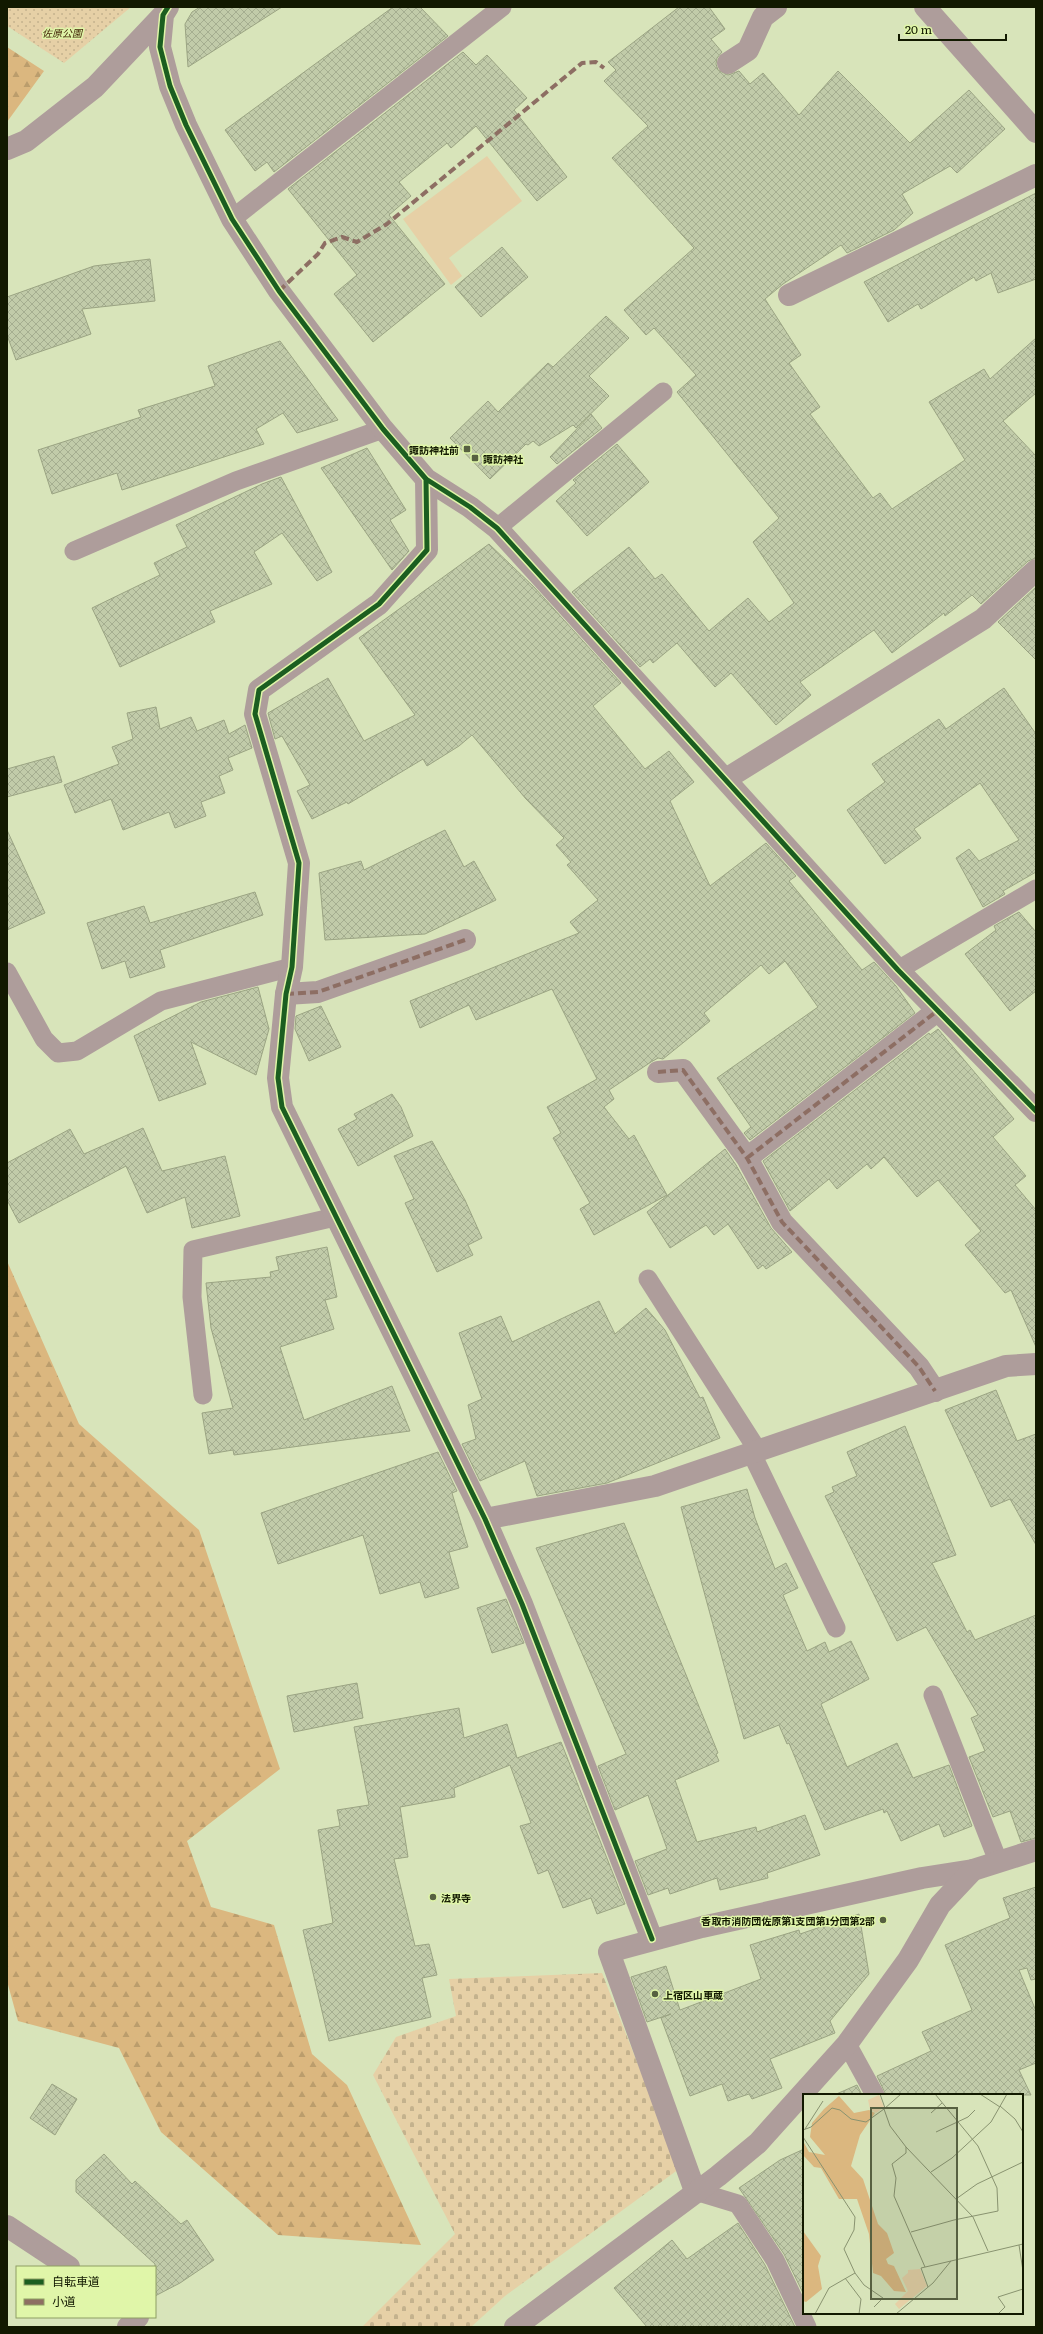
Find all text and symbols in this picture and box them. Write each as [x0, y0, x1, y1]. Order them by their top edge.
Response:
scale bar [899, 16, 1006, 42]
text: 20 m [905, 20, 932, 38]
park label: 佐原公園 [42, 25, 84, 40]
place label: 諏訪神社前 [409, 442, 459, 457]
marker: 諏訪神社前 [462, 444, 472, 454]
place label: 諏訪神社 [483, 451, 524, 466]
marker: 諏訪神社 [470, 453, 480, 463]
place label: 法界寺 [441, 1890, 471, 1905]
marker: 法界寺 [428, 1892, 438, 1902]
place label: 香取市消防団佐原第1支団第1分団第2部 [700, 1913, 875, 1928]
marker: 香取市消防団佐原第1支団第1分団第2部 [878, 1915, 888, 1925]
place label: 上宿区山車蔵 [663, 1987, 723, 2002]
marker: 上宿区山車蔵 [650, 1989, 660, 1999]
inset map [803, 2094, 1023, 2314]
legend [16, 2266, 156, 2318]
text: 自転車道 [52, 2272, 100, 2290]
text: 小道 [52, 2292, 76, 2310]

